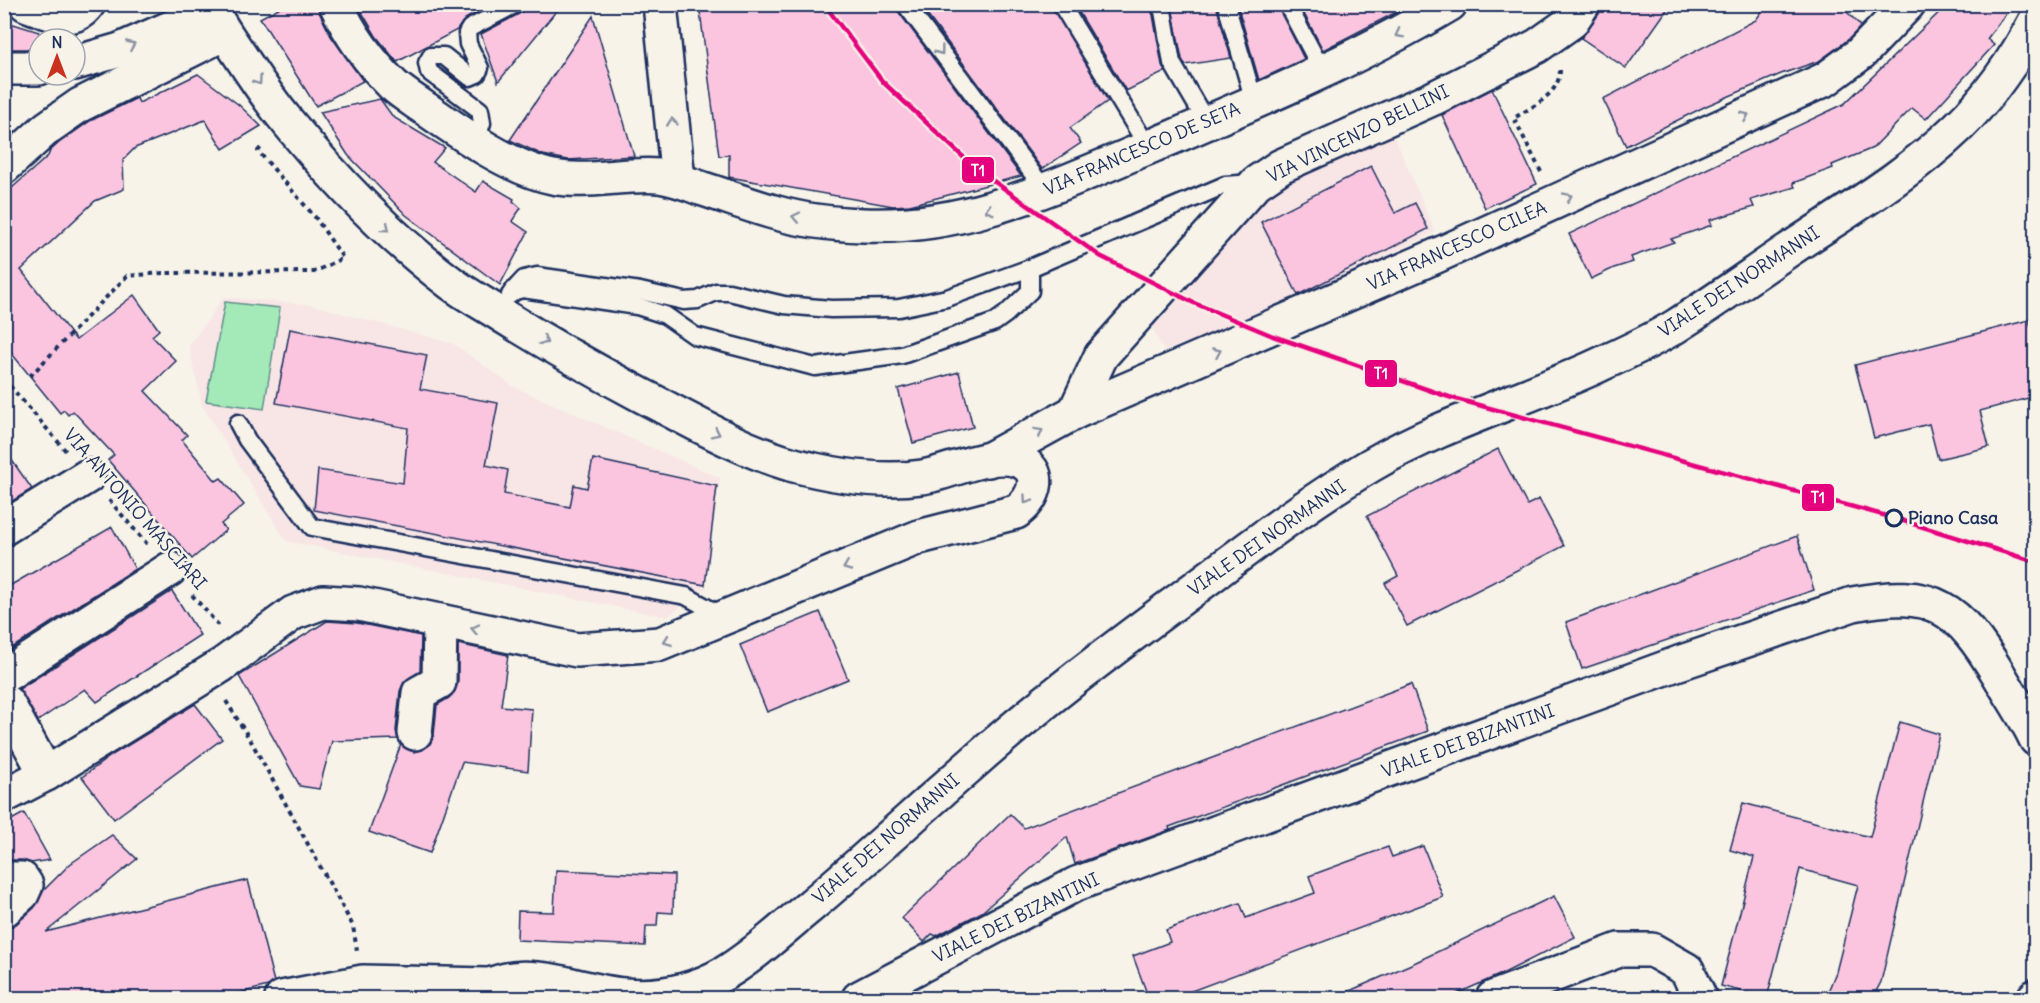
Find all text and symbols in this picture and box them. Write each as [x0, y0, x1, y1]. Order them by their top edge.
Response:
one-way arrow [1395, 26, 1406, 38]
north arrow [27, 27, 87, 87]
text: N [51, 32, 63, 52]
one-way arrow [124, 40, 135, 52]
one-way arrow [932, 45, 943, 56]
one-way arrow [251, 74, 262, 85]
street label: VIA VINCENZO BELLINI [1263, 79, 1453, 188]
street label: VIA FRANCESCO DE SETA [1040, 97, 1243, 200]
one-way arrow [1739, 111, 1750, 123]
one-way arrow [666, 117, 679, 126]
line badge: T1 [961, 156, 995, 184]
text: T1 [971, 160, 985, 180]
one-way arrow [1561, 192, 1572, 204]
street label: VIA FRANCESCO CILEA [1363, 196, 1550, 296]
one-way arrow [984, 202, 995, 215]
one-way arrow [791, 212, 801, 225]
one-way arrow [379, 221, 390, 232]
street label: VIALE DEI NORMANNI [1654, 221, 1824, 342]
one-way arrow [538, 334, 548, 346]
one-way arrow [1210, 347, 1221, 359]
line badge: T1 [1364, 359, 1398, 388]
text: T1 [1374, 363, 1388, 383]
street label: VIA ANTONIO MASCIARI [59, 423, 212, 594]
one-way arrow [709, 426, 720, 438]
one-way arrow [1033, 428, 1043, 439]
street label: VIALE DEI NORMANNI [1183, 474, 1350, 601]
line badge: T1 [1801, 483, 1835, 512]
text: T1 [1811, 487, 1825, 507]
one-way arrow [1024, 493, 1035, 504]
place label: Piano Casa [1908, 506, 1998, 529]
marker: Piano Casa [1885, 509, 1903, 527]
one-way arrow [843, 560, 854, 572]
one-way arrow [471, 623, 481, 636]
one-way arrow [662, 633, 673, 646]
street label: VIALE DEI BIZANTINI [1378, 699, 1557, 782]
street label: VIALE DEI NORMANNI [807, 768, 964, 909]
street label: VIALE DEI BIZANTINI [929, 867, 1103, 968]

